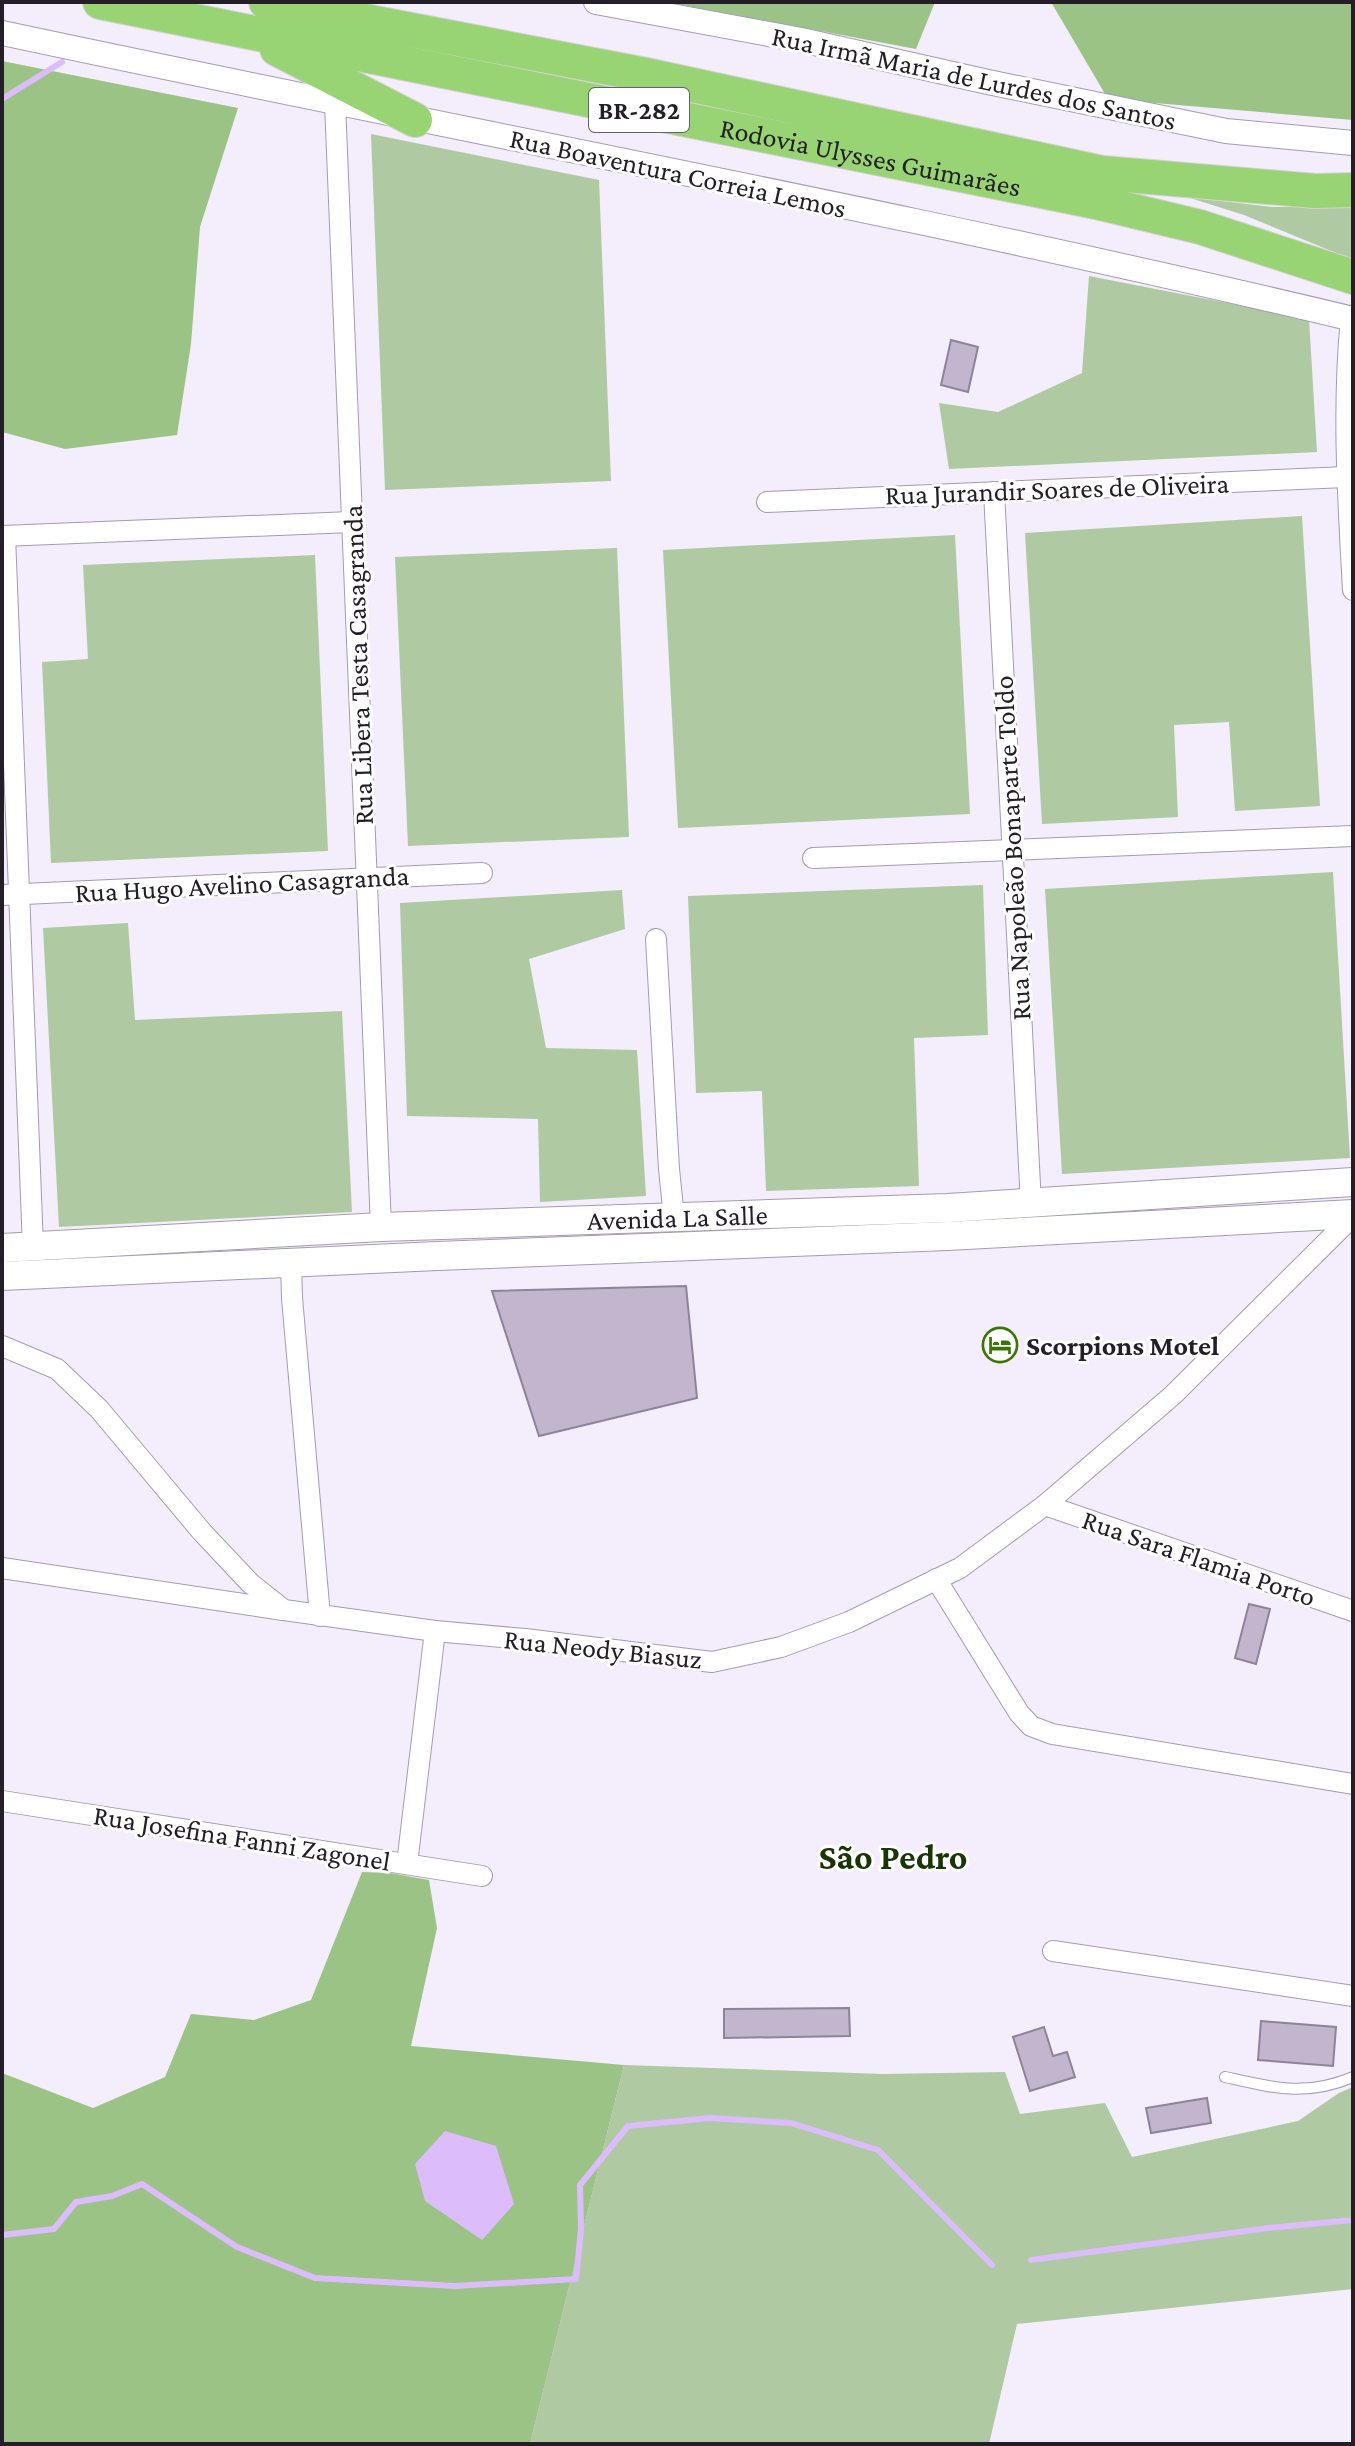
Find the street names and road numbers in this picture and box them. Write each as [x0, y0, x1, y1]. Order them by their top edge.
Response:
street label: Rua Irmã Maria de Lurdes dos Santos [769, 20, 1179, 136]
road number: BR-282 [589, 88, 689, 132]
street label: Rodovia Ulysses Guimarães [718, 111, 1024, 202]
street label: Rua Boaventura Correia Lemos [507, 122, 849, 224]
street label: Rua Jurandir Soares de Oliveira [884, 467, 1230, 511]
street label: Rua Libera Testa Casagranda [337, 504, 379, 826]
street label: Rua Napoleão Bonaparte Toldo [987, 675, 1037, 1021]
street label: Rua Hugo Avelino Casagranda [74, 860, 410, 908]
street label: Avenida La Salle [586, 1199, 768, 1236]
street label: Rua Sara Flamia Porto [1078, 1504, 1320, 1612]
street label: Rua Neody Biasuz [502, 1623, 704, 1675]
street label: Rua Josefina Fanni Zagonel [91, 1799, 393, 1877]

